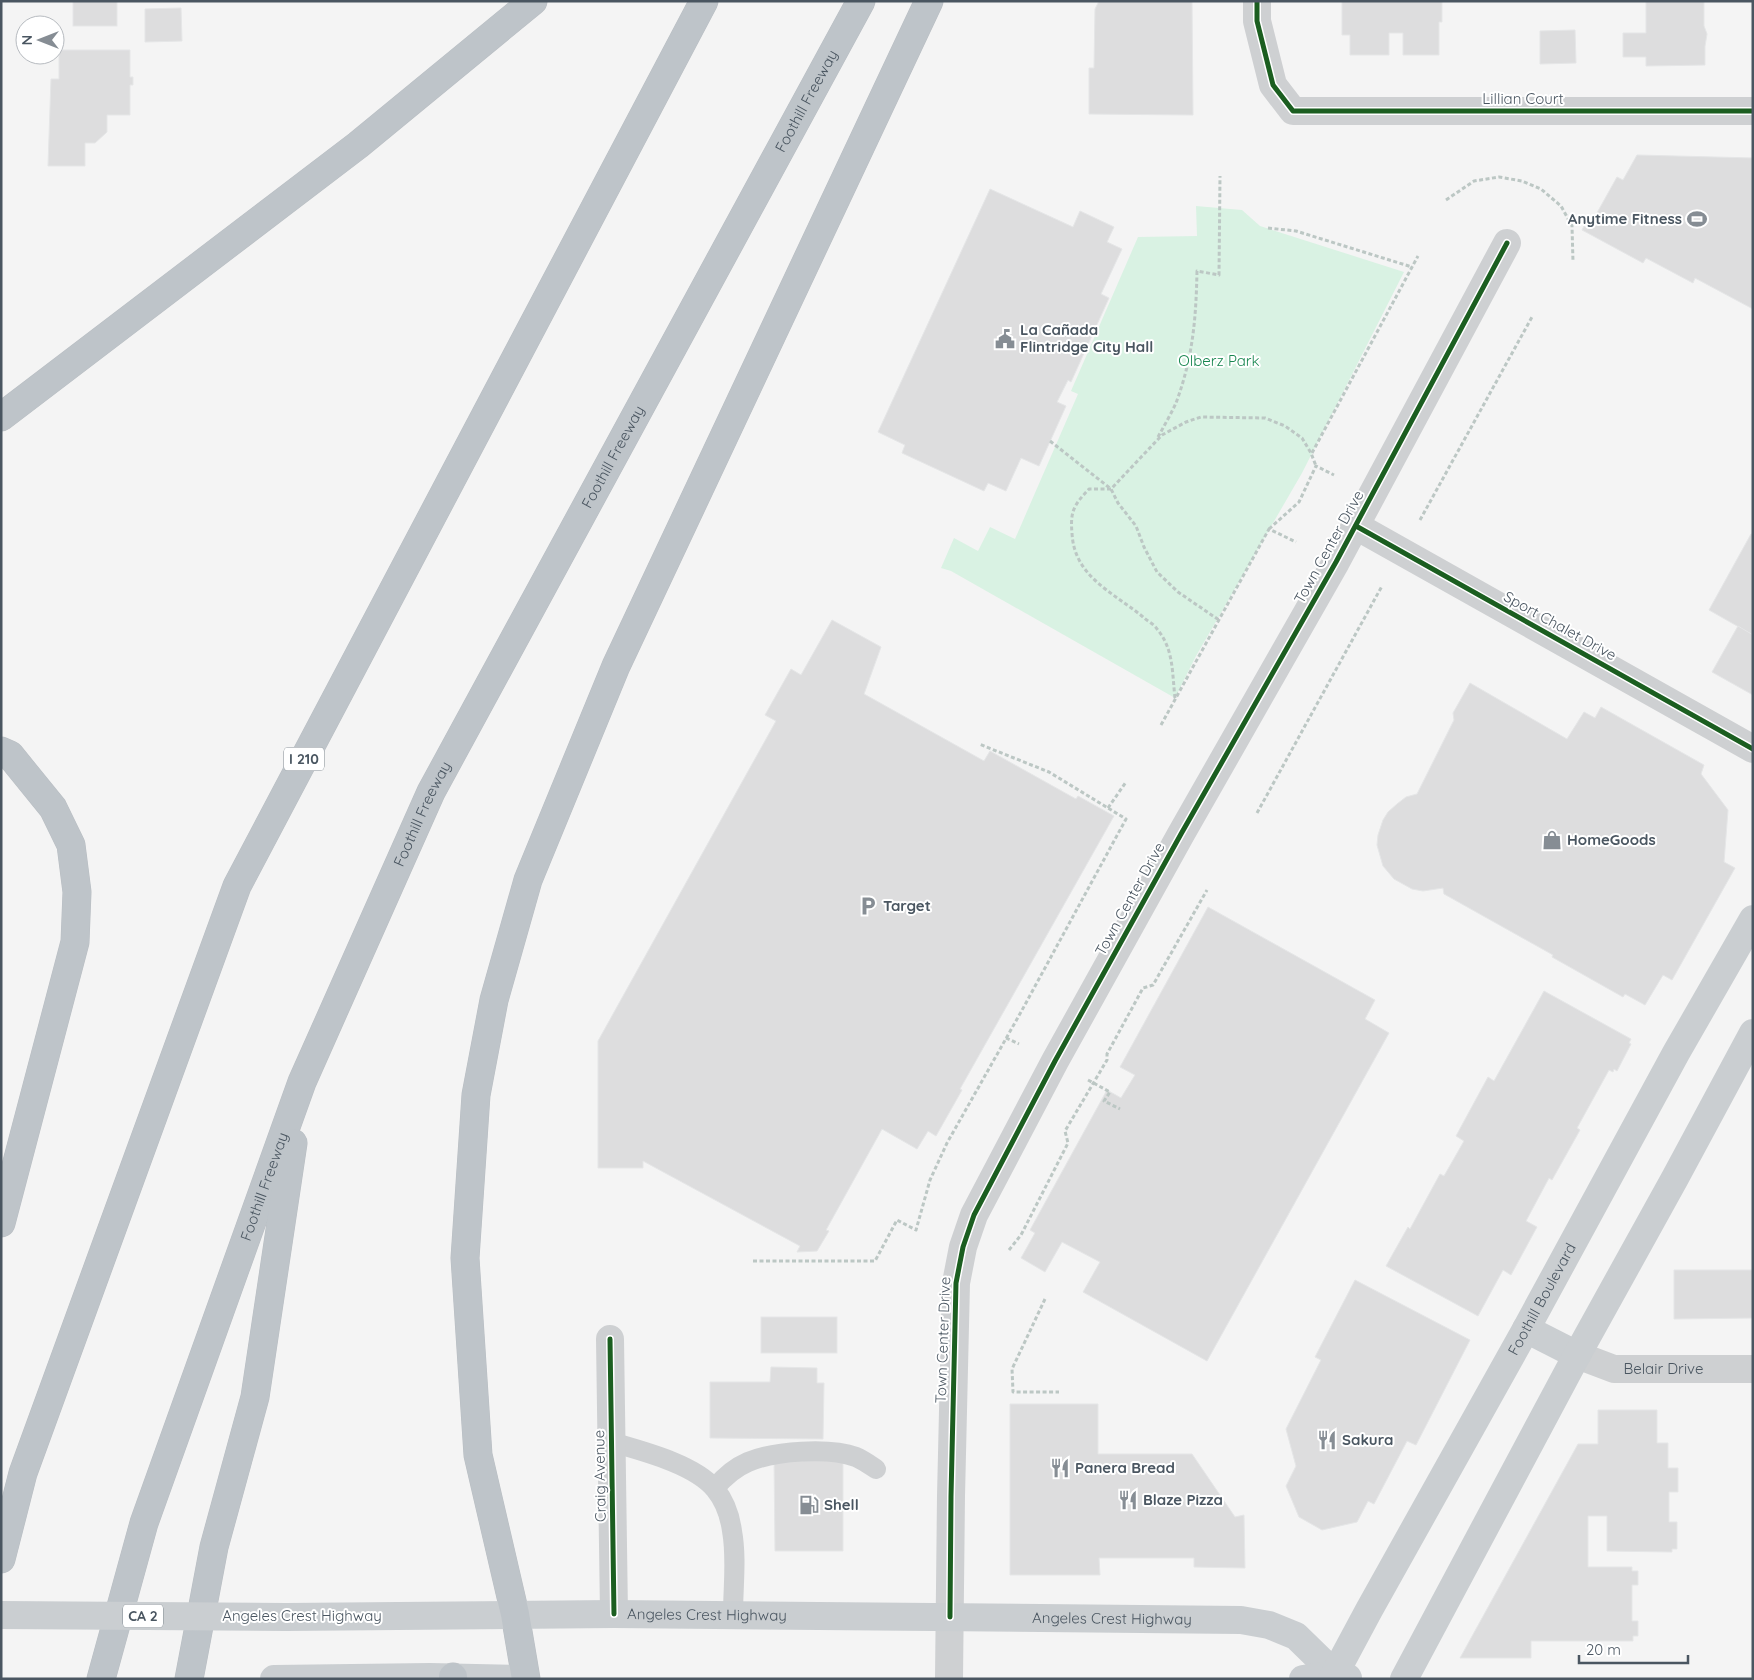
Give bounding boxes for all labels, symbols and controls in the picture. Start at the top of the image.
north arrow [15,15,65,65]
text: N [18,35,36,45]
street label: Foothill Freeway [771,46,842,156]
street label: Lillian Court [1482,89,1564,108]
sports icon: Anytime Fitness [1686,208,1708,230]
place label: Anytime Fitness [1568,209,1682,228]
place label: La Cañada Flintridge City Hall [1020,320,1153,356]
public building icon: La Cañada Flintridge City Hall [994,328,1016,350]
park label: Olberz Park [1178,351,1260,370]
street label: Foothill Freeway [577,402,648,511]
street label: Town Center Drive [1290,487,1368,607]
street label: Sport Chalet Drive [1501,587,1620,664]
road number: I 210 [284,748,324,771]
street label: Foothill Freeway [389,758,455,869]
shop icon: HomeGoods [1541,829,1563,851]
place label: HomeGoods [1567,830,1656,849]
street label: Town Center Drive [1091,839,1169,959]
parking icon: Target [857,895,879,917]
place label: Target [883,896,931,915]
street label: Foothill Freeway [236,1130,292,1243]
street label: Foothill Boulevard [1503,1240,1580,1358]
street label: Town Center Drive [931,1276,954,1404]
street label: Belair Drive [1623,1359,1703,1378]
restaurant icon: Sakura [1316,1429,1338,1451]
street label: Craig Avenue [589,1430,610,1522]
place label: Sakura [1342,1430,1393,1449]
restaurant icon: Panera Bread [1049,1457,1071,1479]
place label: Panera Bread [1075,1458,1175,1477]
restaurant icon: Blaze Pizza [1117,1489,1139,1511]
place label: Blaze Pizza [1143,1490,1223,1509]
fuel station icon: Shell [798,1494,820,1516]
place label: Shell [824,1495,859,1514]
road number: CA 2 [123,1604,163,1628]
street label: Angeles Crest Highway [627,1604,787,1625]
street label: Angeles Crest Highway [222,1606,382,1625]
street label: Angeles Crest Highway [1032,1608,1192,1629]
scale bar [1579,1632,1688,1664]
text: 20 m [1586,1640,1621,1659]

